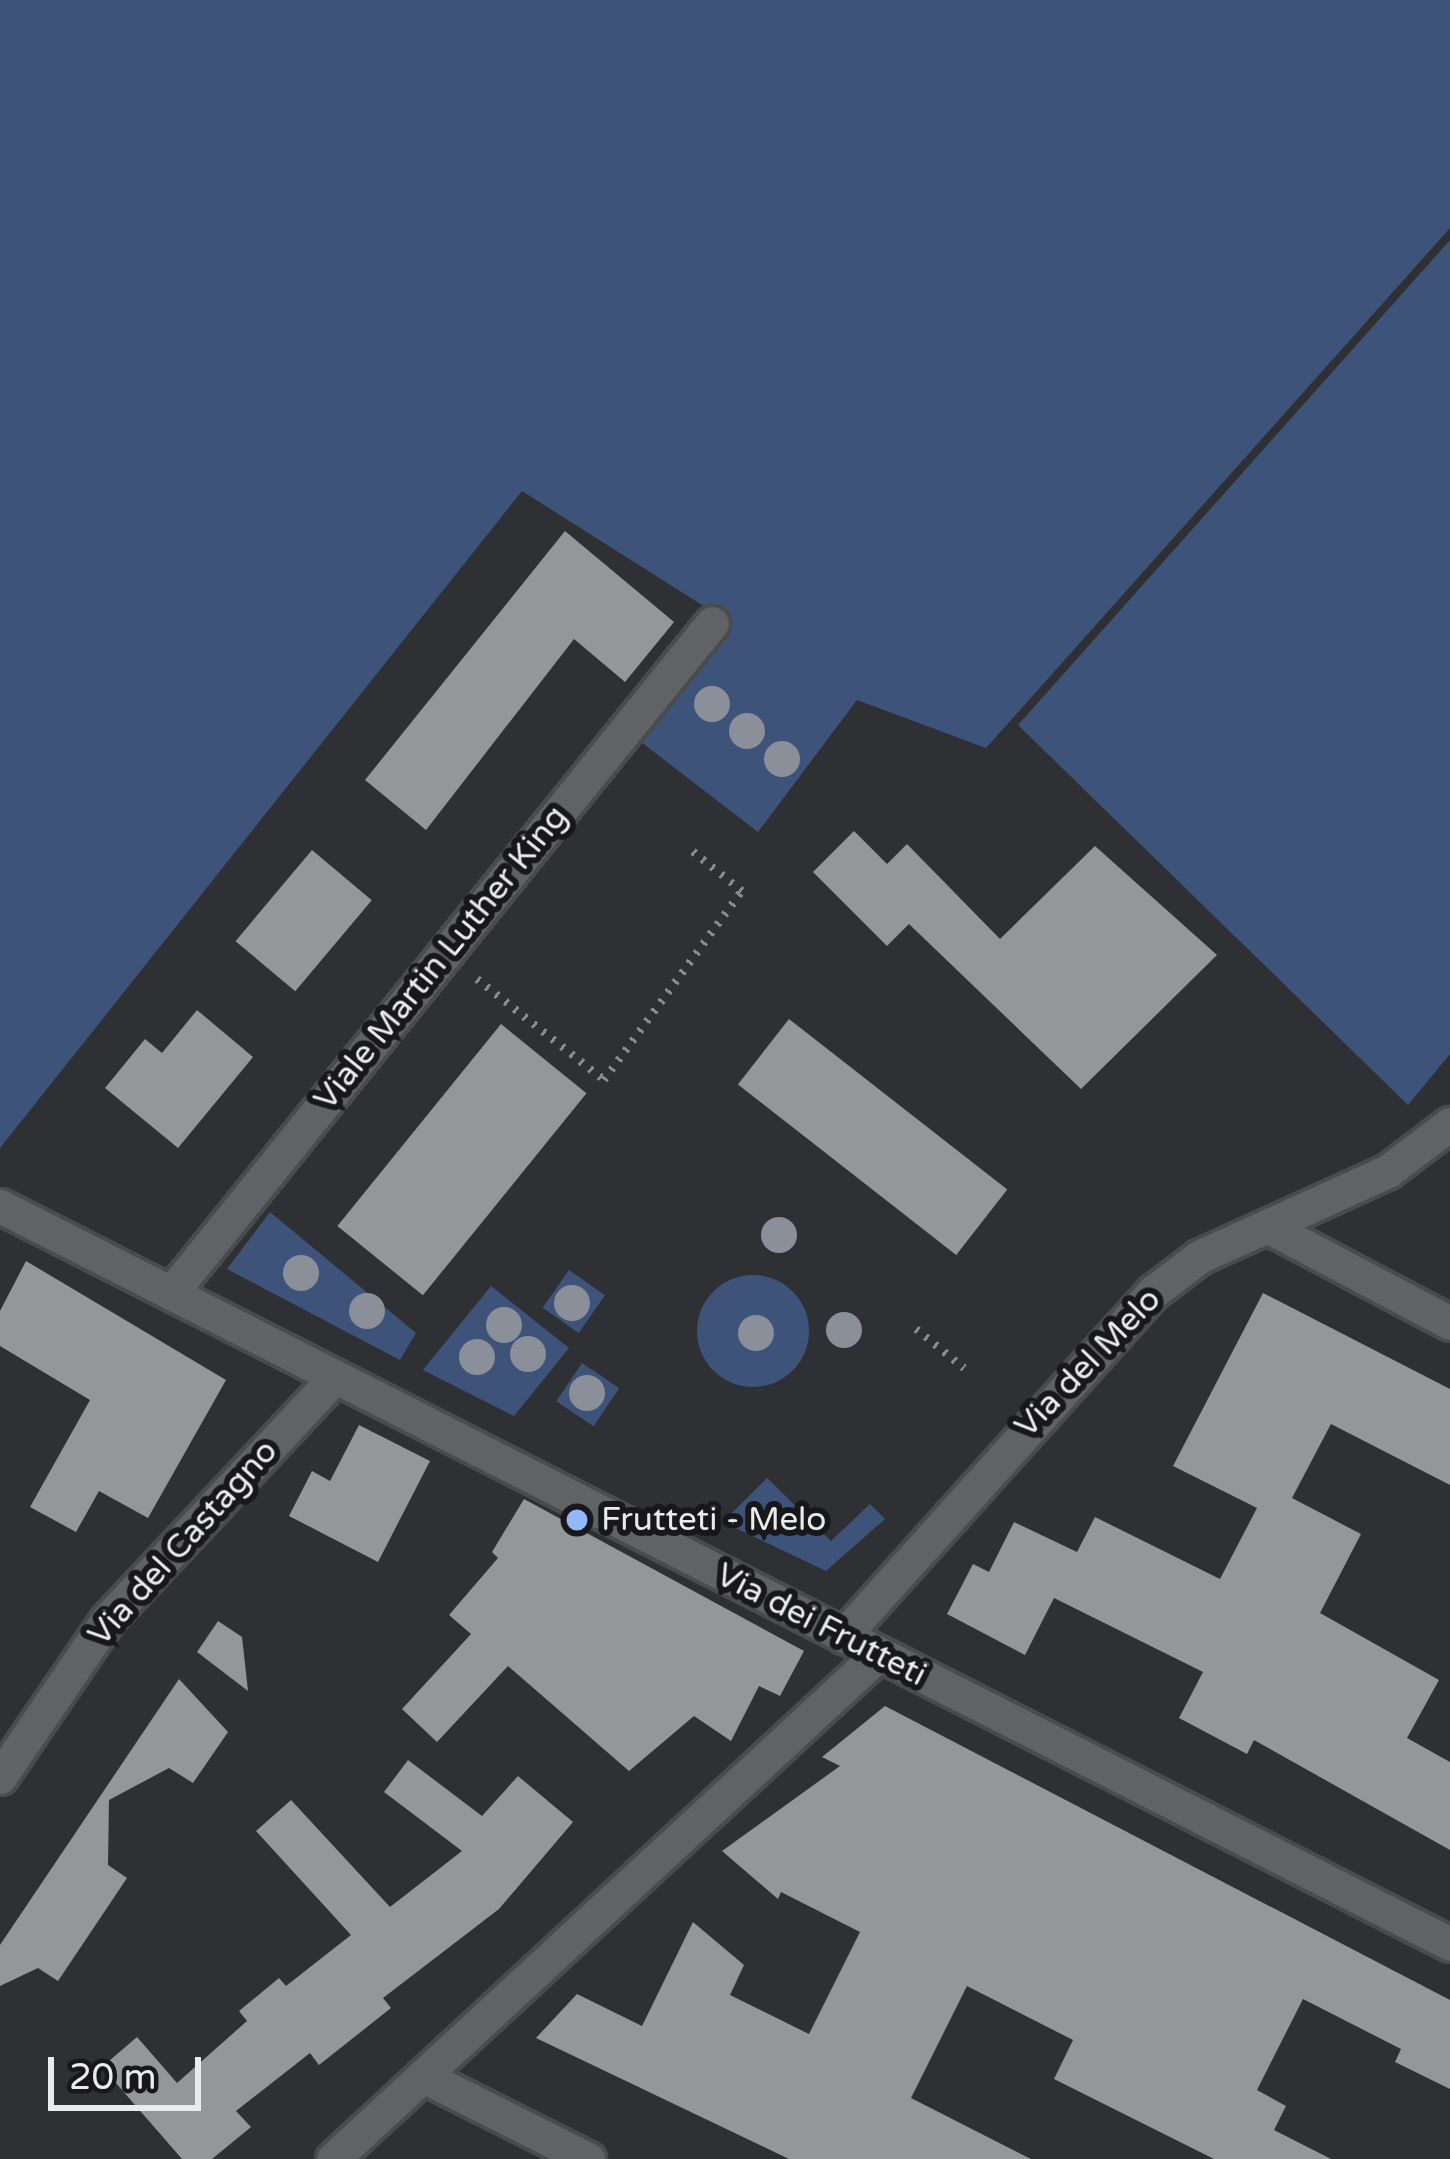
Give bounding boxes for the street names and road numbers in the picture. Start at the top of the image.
street label: Viale Martin Luther King [306,798,576,1118]
street label: Via del Melo [1007,1280,1169,1446]
street label: Via del Castagno [80,1432,286,1654]
street label: Via dei Frutteti [709,1555,933,1695]

